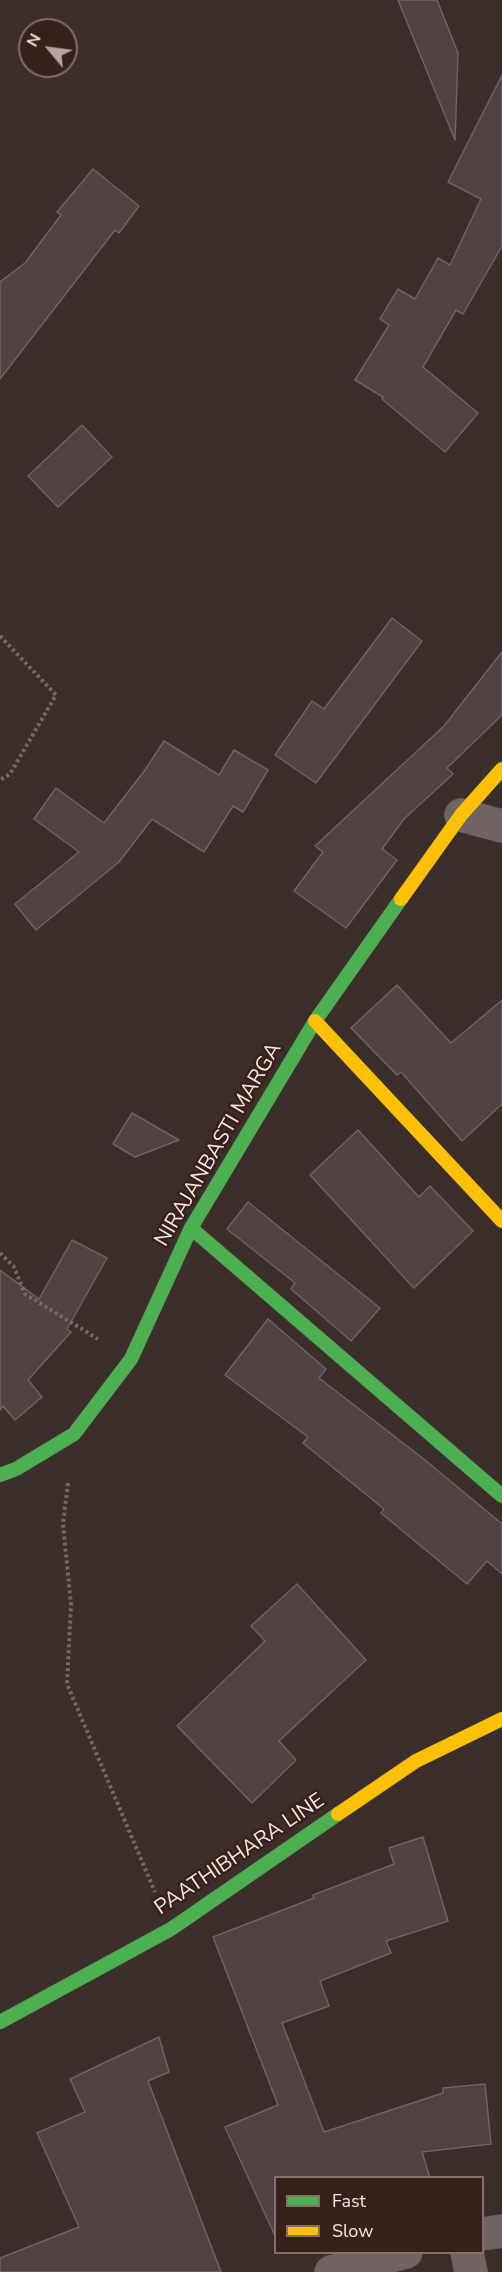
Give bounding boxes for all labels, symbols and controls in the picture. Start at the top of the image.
north arrow [18,18,78,78]
text: N [21,30,47,51]
street label: NIRAJANBASTI MARGA [150,1039,288,1251]
street label: PAATHIBHARA LINE [150,1789,330,1921]
legend [274,2176,484,2254]
text: Fast [332,2189,366,2213]
text: Slow [332,2219,373,2243]

